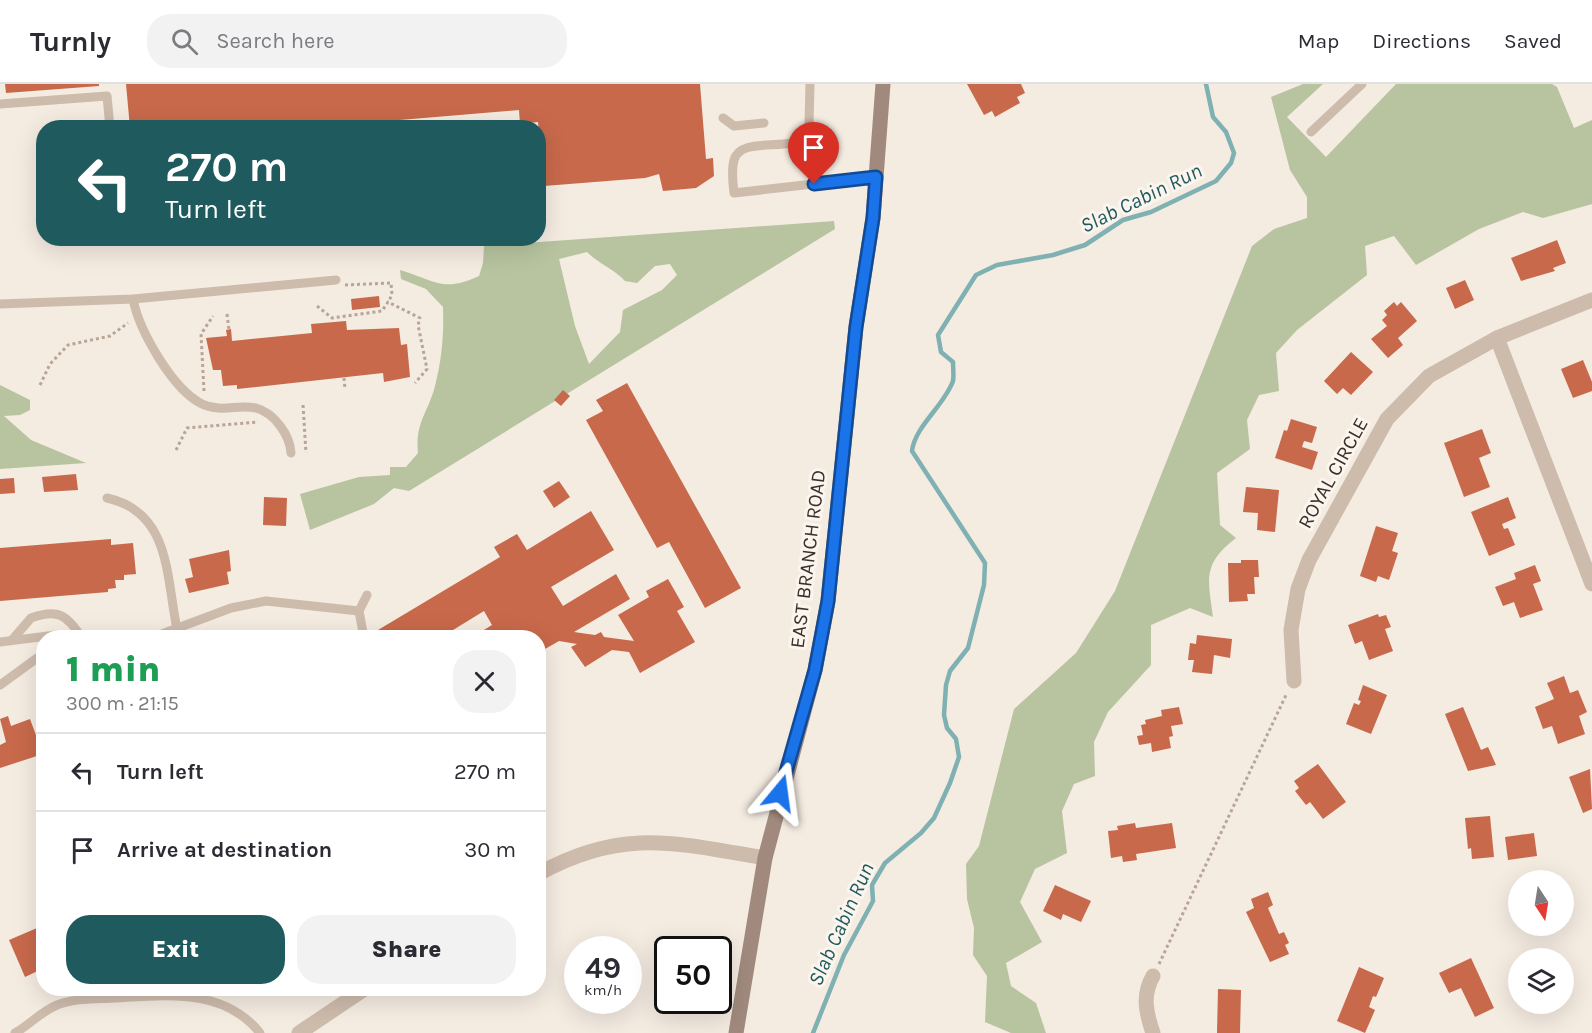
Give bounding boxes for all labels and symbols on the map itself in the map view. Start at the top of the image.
pin [788,122,839,184]
water label: Slab Cabin Run [1076,158,1206,238]
street label: ROYAL CIRCLE [1293,414,1373,532]
street label: EAST BRANCH ROAD [786,468,830,650]
position arrow [748,761,812,825]
water label: Slab Cabin Run [803,859,879,989]
north arrow [1508,870,1574,936]
speed limit sign: 50 [654,936,732,1014]

